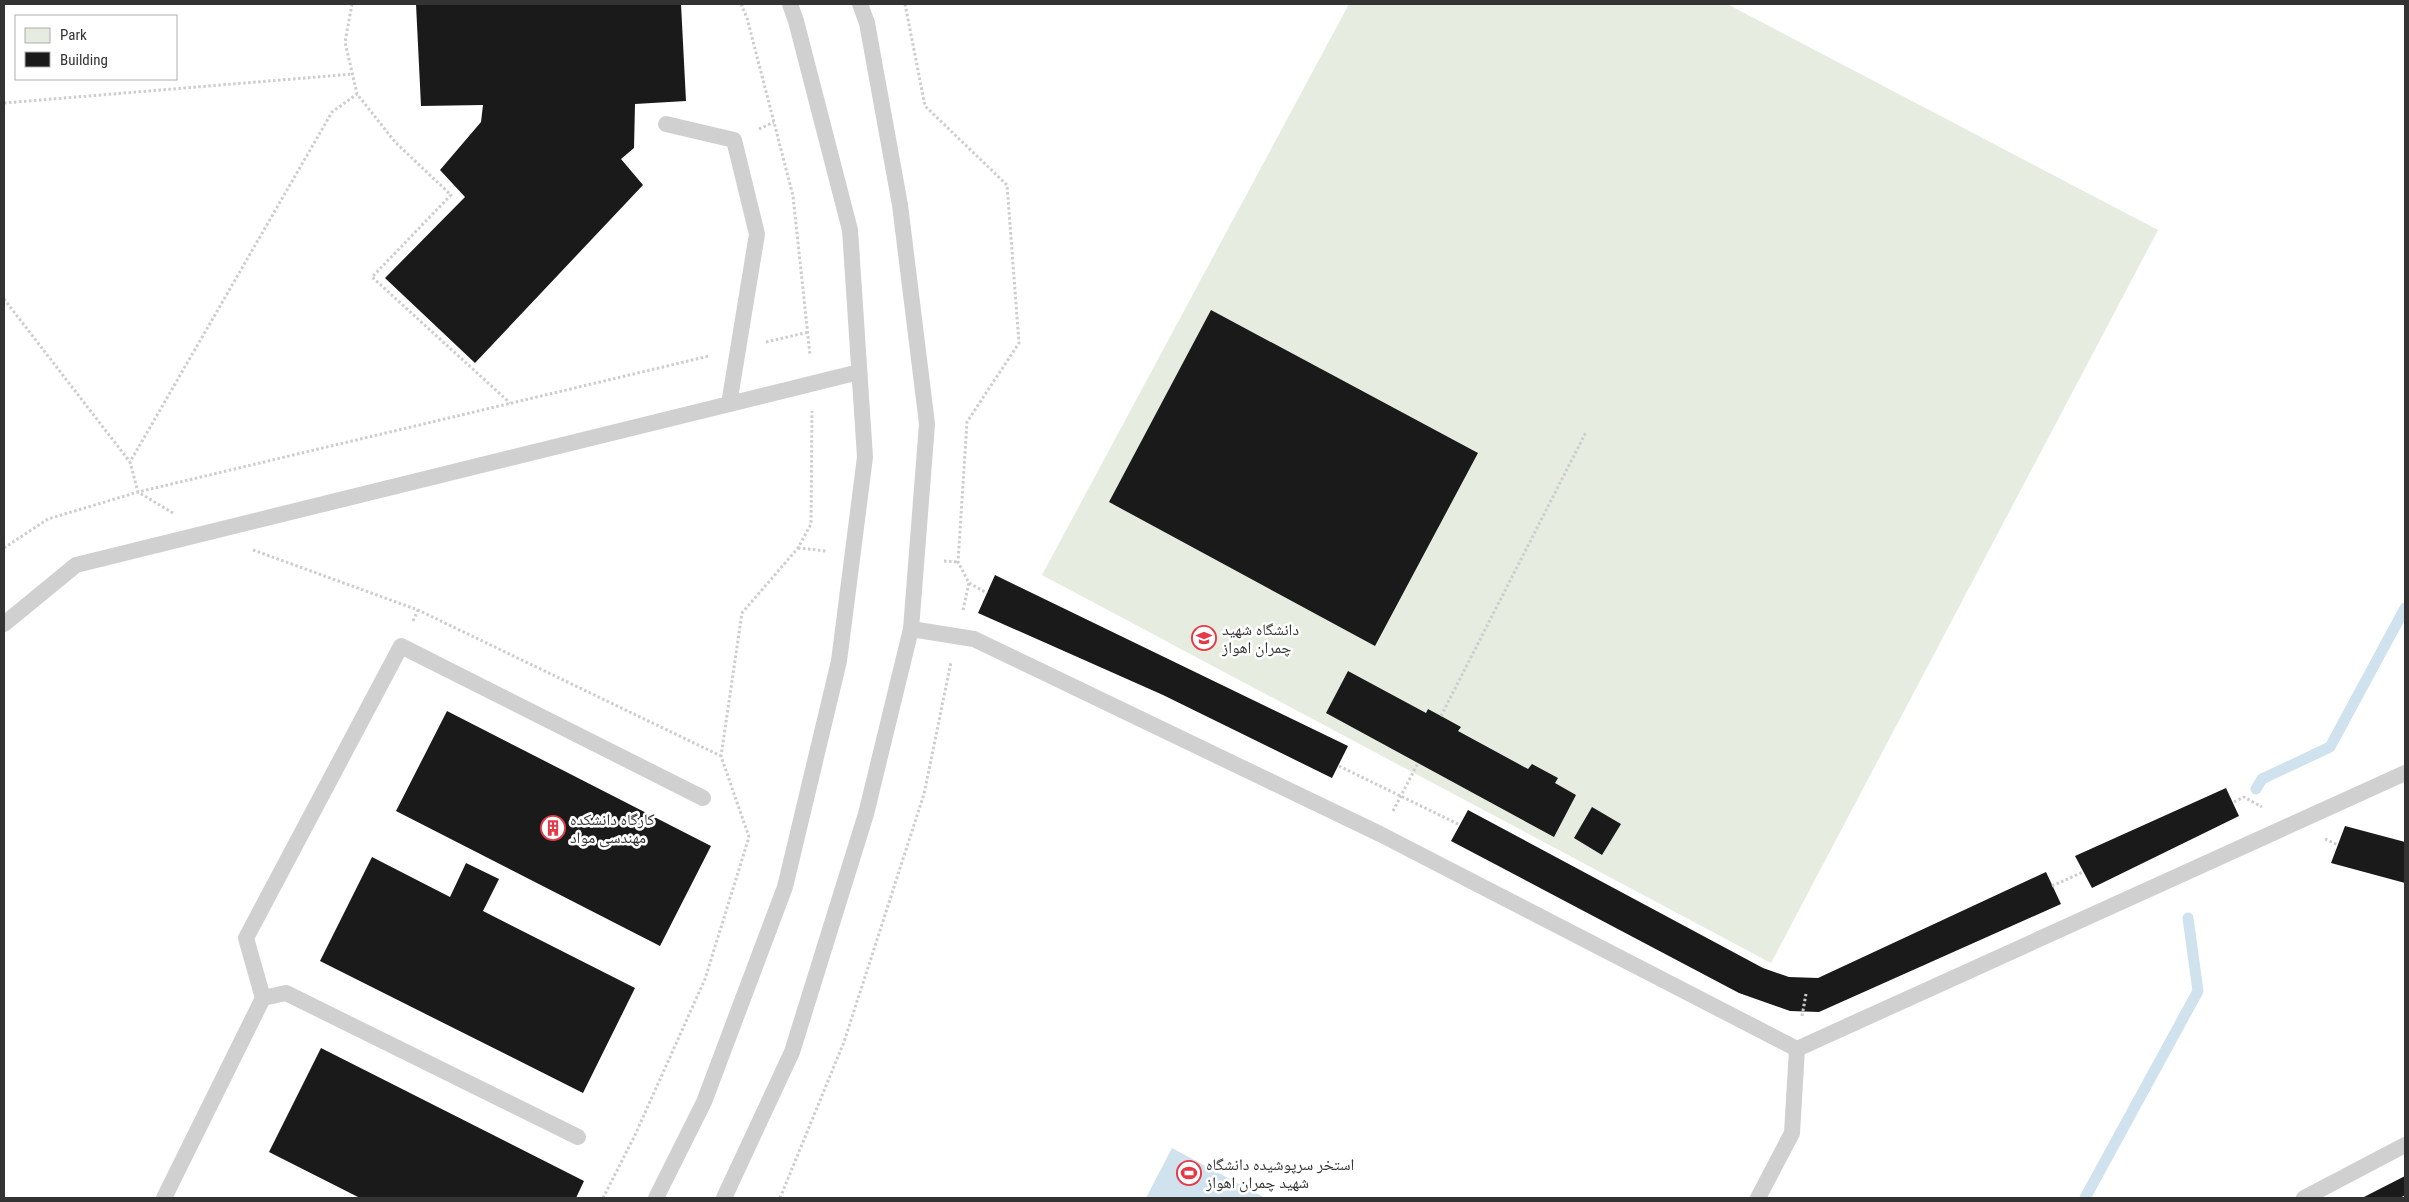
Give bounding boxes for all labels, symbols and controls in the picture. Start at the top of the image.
legend [15,15,178,80]
text: Park [60,26,87,44]
text: Building [60,51,108,69]
place label: دانشگاه شهید چمران اهواز [1221,620,1299,658]
school or university icon: دانشگاه شهید چمران اهواز [1191,625,1217,651]
place label: کارگاه دانشکده مهندسی مواد [570,810,655,848]
building icon: کارگاه دانشکده مهندسی مواد [540,815,566,841]
place label: استخر سرپوشیده دانشگاه شهید چمران اهواز [1205,1155,1354,1193]
sports icon: استخر سرپوشیده دانشگاه شهید چمران اهواز [1176,1160,1202,1186]

